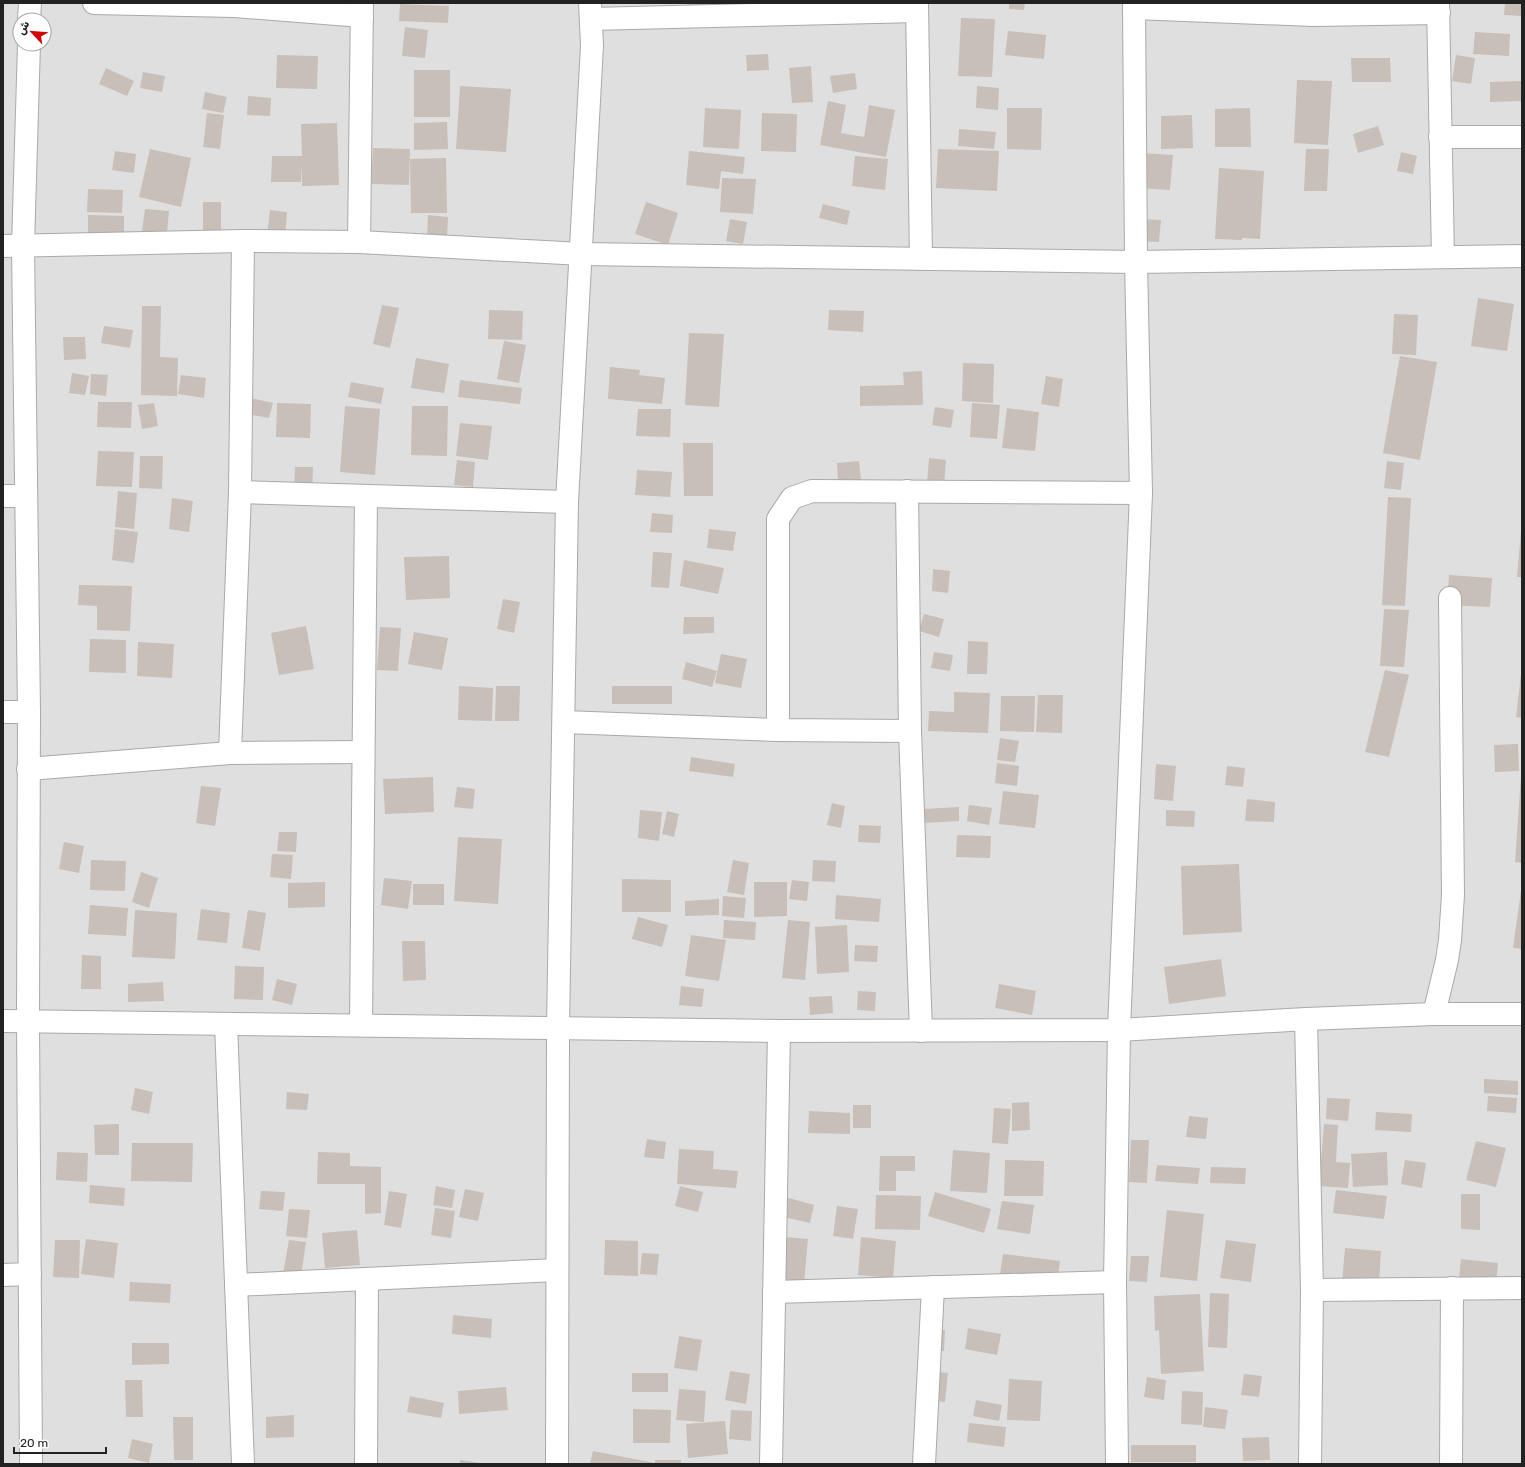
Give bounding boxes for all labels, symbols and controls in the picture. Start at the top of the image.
north arrow [12,12,52,52]
text: ش [15,19,32,37]
scale bar [14,1429,106,1455]
text: 20 m [20,1436,48,1450]

